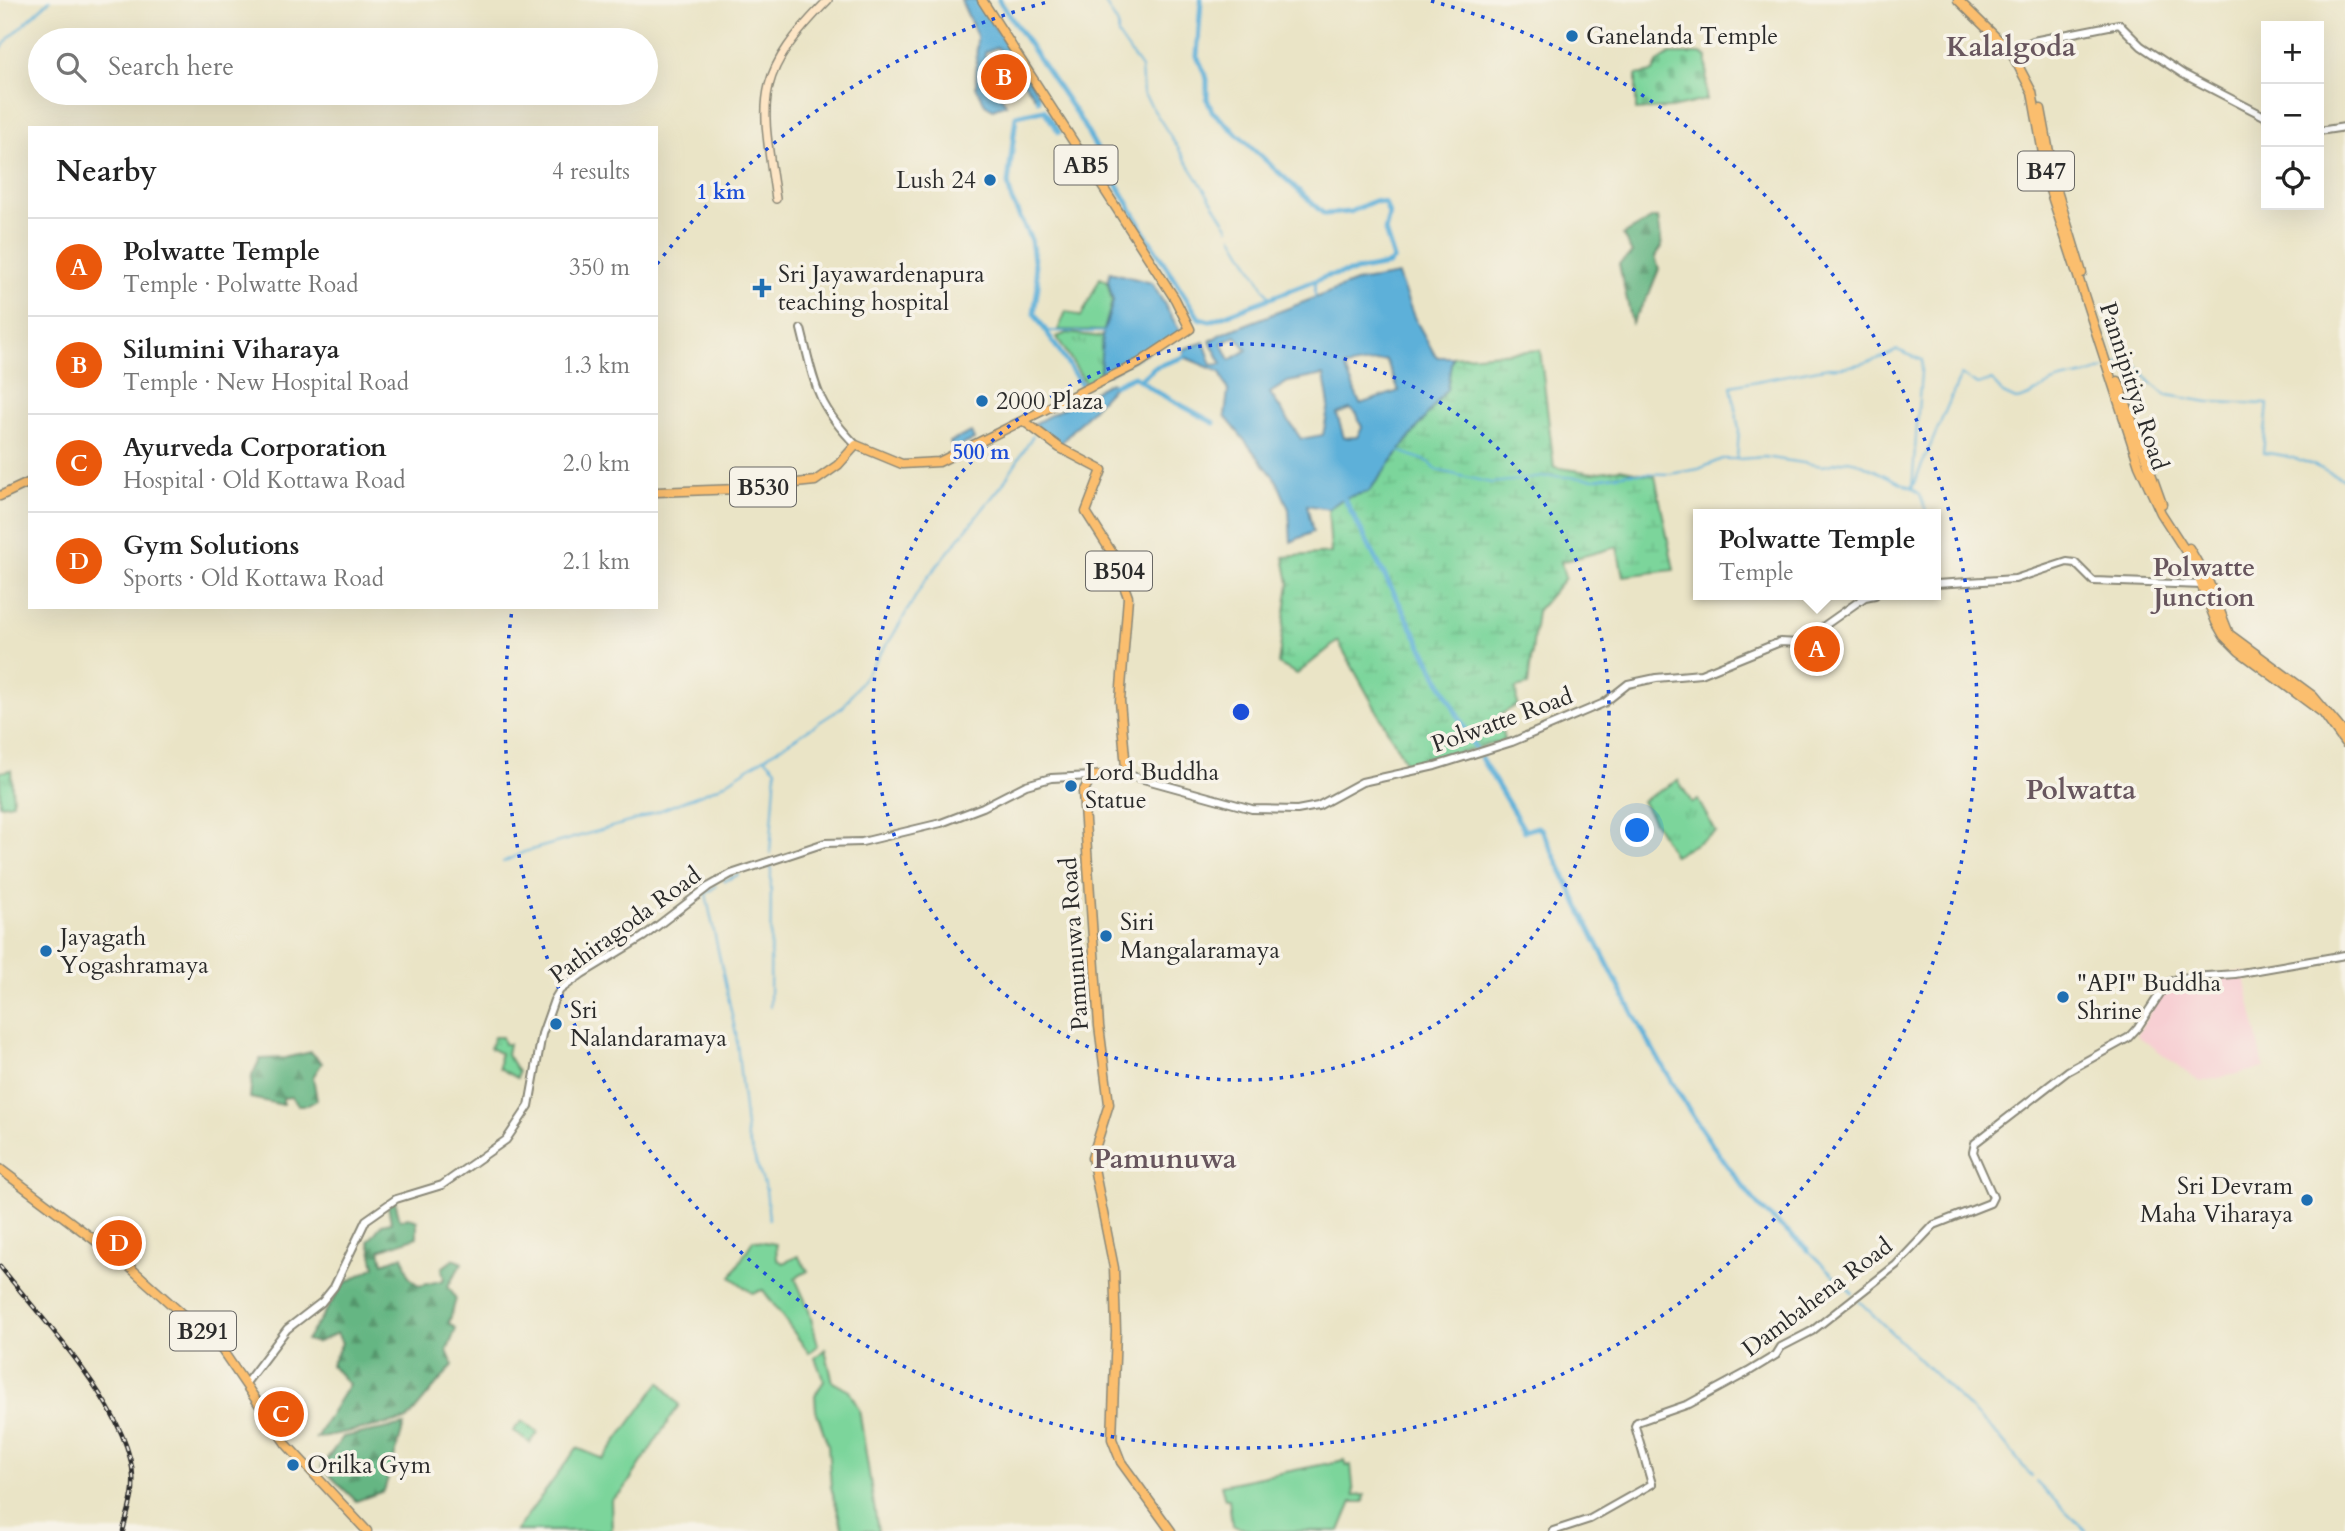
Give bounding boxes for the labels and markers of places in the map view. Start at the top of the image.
place label: Ganelanda Temple [1586,20,1778,53]
marker: Ganelanda Temple [1564,28,1580,44]
pin: B [981,51,1027,103]
place label: Lush 24 [896,164,976,197]
marker: Lush 24 [982,172,998,188]
place label: Sri Jayawardenapura teaching hospital [778,258,985,319]
marker: Sri Jayawardenapura teaching hospital [752,278,772,298]
place label: 2000 Plaza [996,385,1104,418]
marker: 2000 Plaza [974,393,990,409]
pin: A [1794,623,1840,675]
centre of rings [1229,700,1253,724]
place label: Lord Buddha Statue [1085,756,1220,817]
marker: Lord Buddha Statue [1063,778,1079,794]
place label: Siri Mangalaramaya [1120,906,1280,967]
place label: Jayagath Yogashramaya [57,921,209,982]
marker: Siri Mangalaramaya [1098,928,1114,944]
marker: Jayagath Yogashramaya [38,943,54,959]
place label: "API" Buddha Shrine [2077,967,2222,1028]
marker: "API" Buddha Shrine [2055,989,2071,1005]
place label: Sri Nalandaramaya [570,994,728,1055]
marker: Sri Nalandaramaya [548,1016,564,1032]
place label: Sri Devram Maha Viharaya [2140,1170,2294,1231]
marker: Sri Devram Maha Viharaya [2299,1192,2315,1208]
pin: D [96,1217,142,1269]
pin: C [258,1388,304,1440]
place label: Orilka Gym [307,1449,432,1482]
marker: Orilka Gym [285,1457,301,1473]

